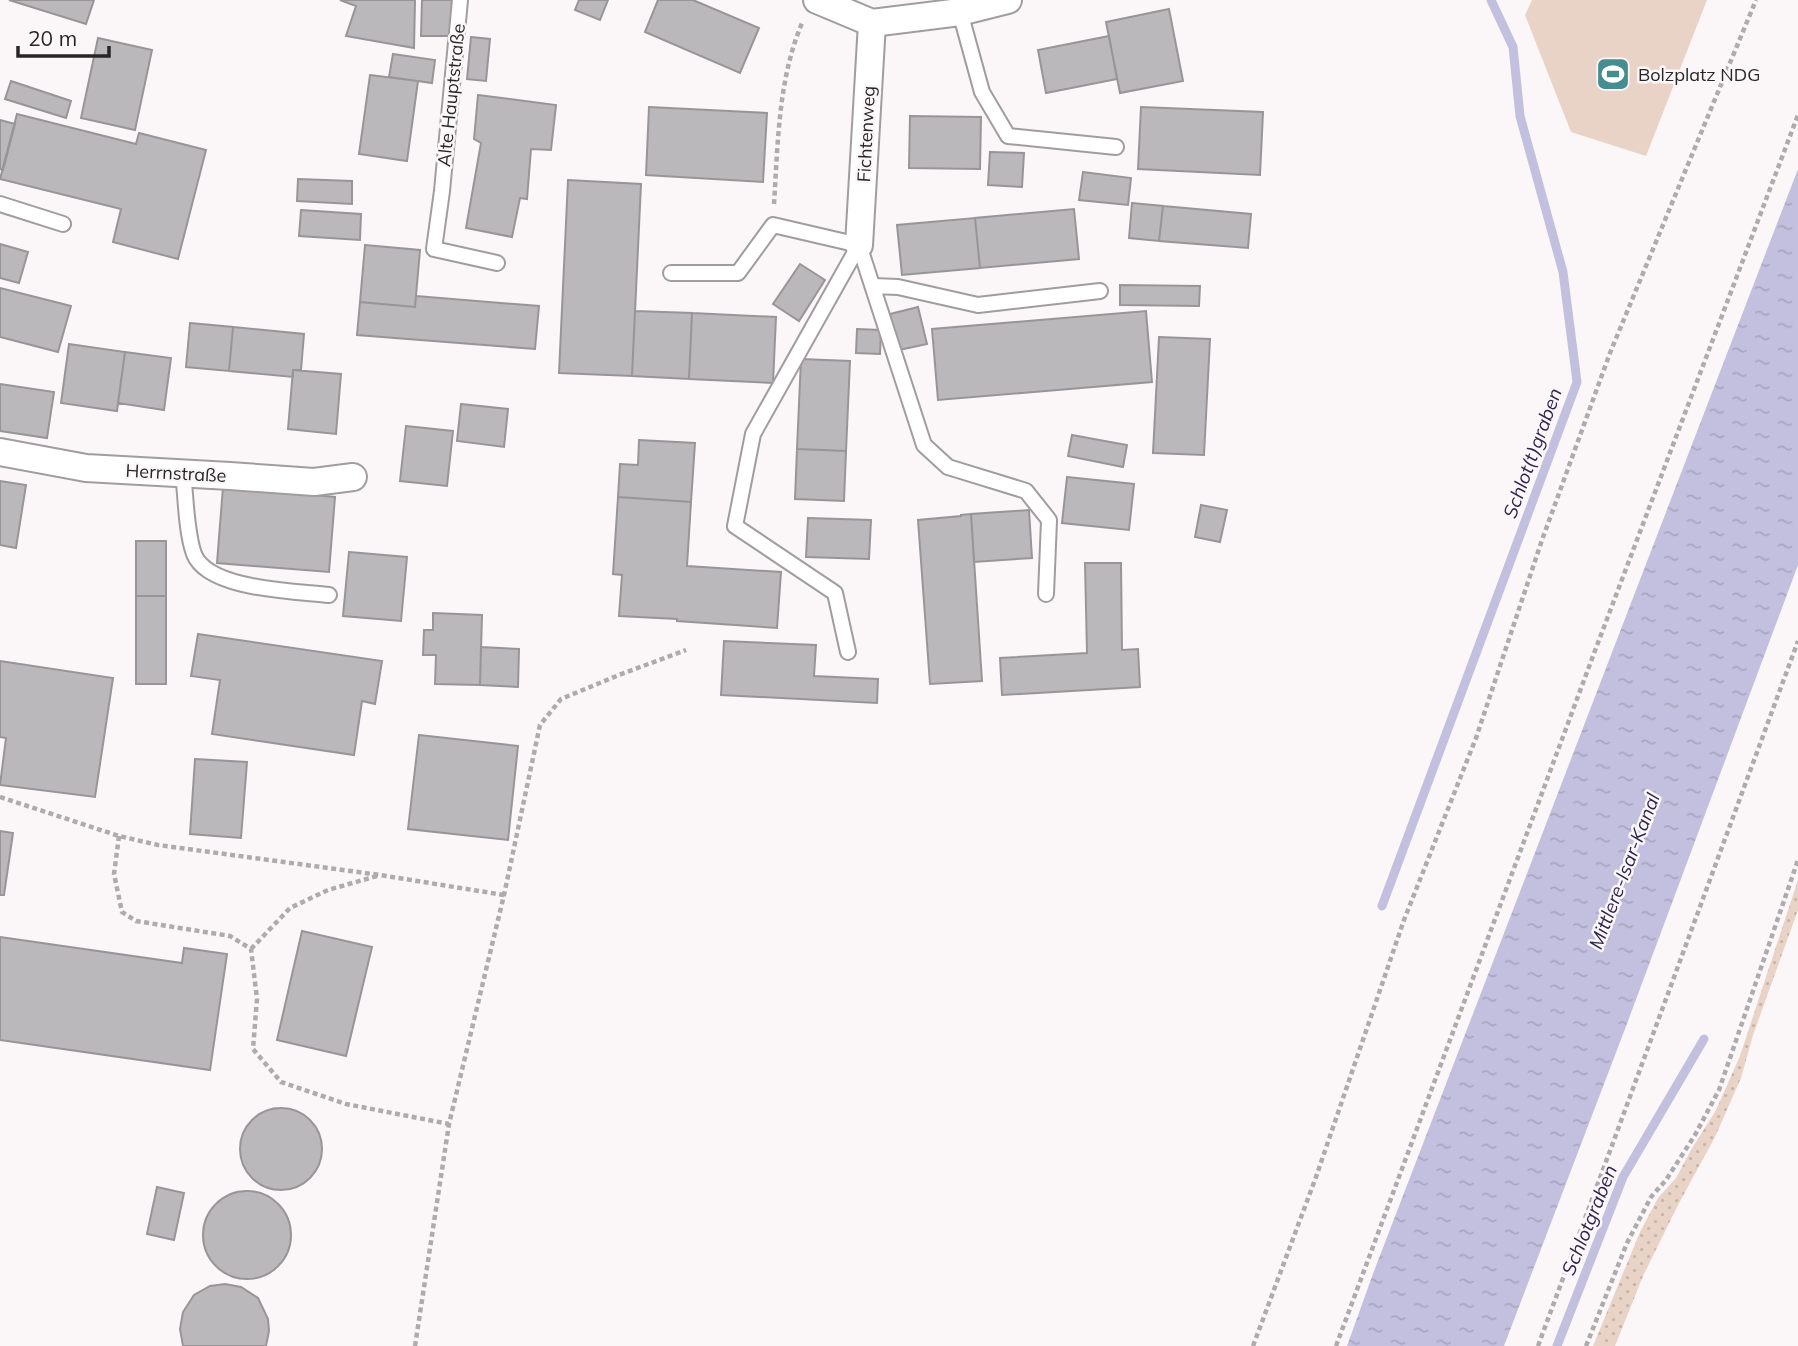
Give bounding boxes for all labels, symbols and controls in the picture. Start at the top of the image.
scale bar [18,14,108,58]
street label: Alte Hauptstraße [432,22,470,168]
text: 20 m [28,25,77,51]
sports icon: Bolzplatz NDG [1594,55,1632,93]
place label: Bolzplatz NDG [1638,63,1760,86]
street label: Fichtenweg [852,85,880,183]
water label: Schlot(t)graben [1497,384,1567,522]
street label: Herrnstraße [125,459,227,487]
water label: Mittlere-Isar-Kanal [1583,789,1665,952]
water label: Schlotgraben [1556,1161,1622,1279]

